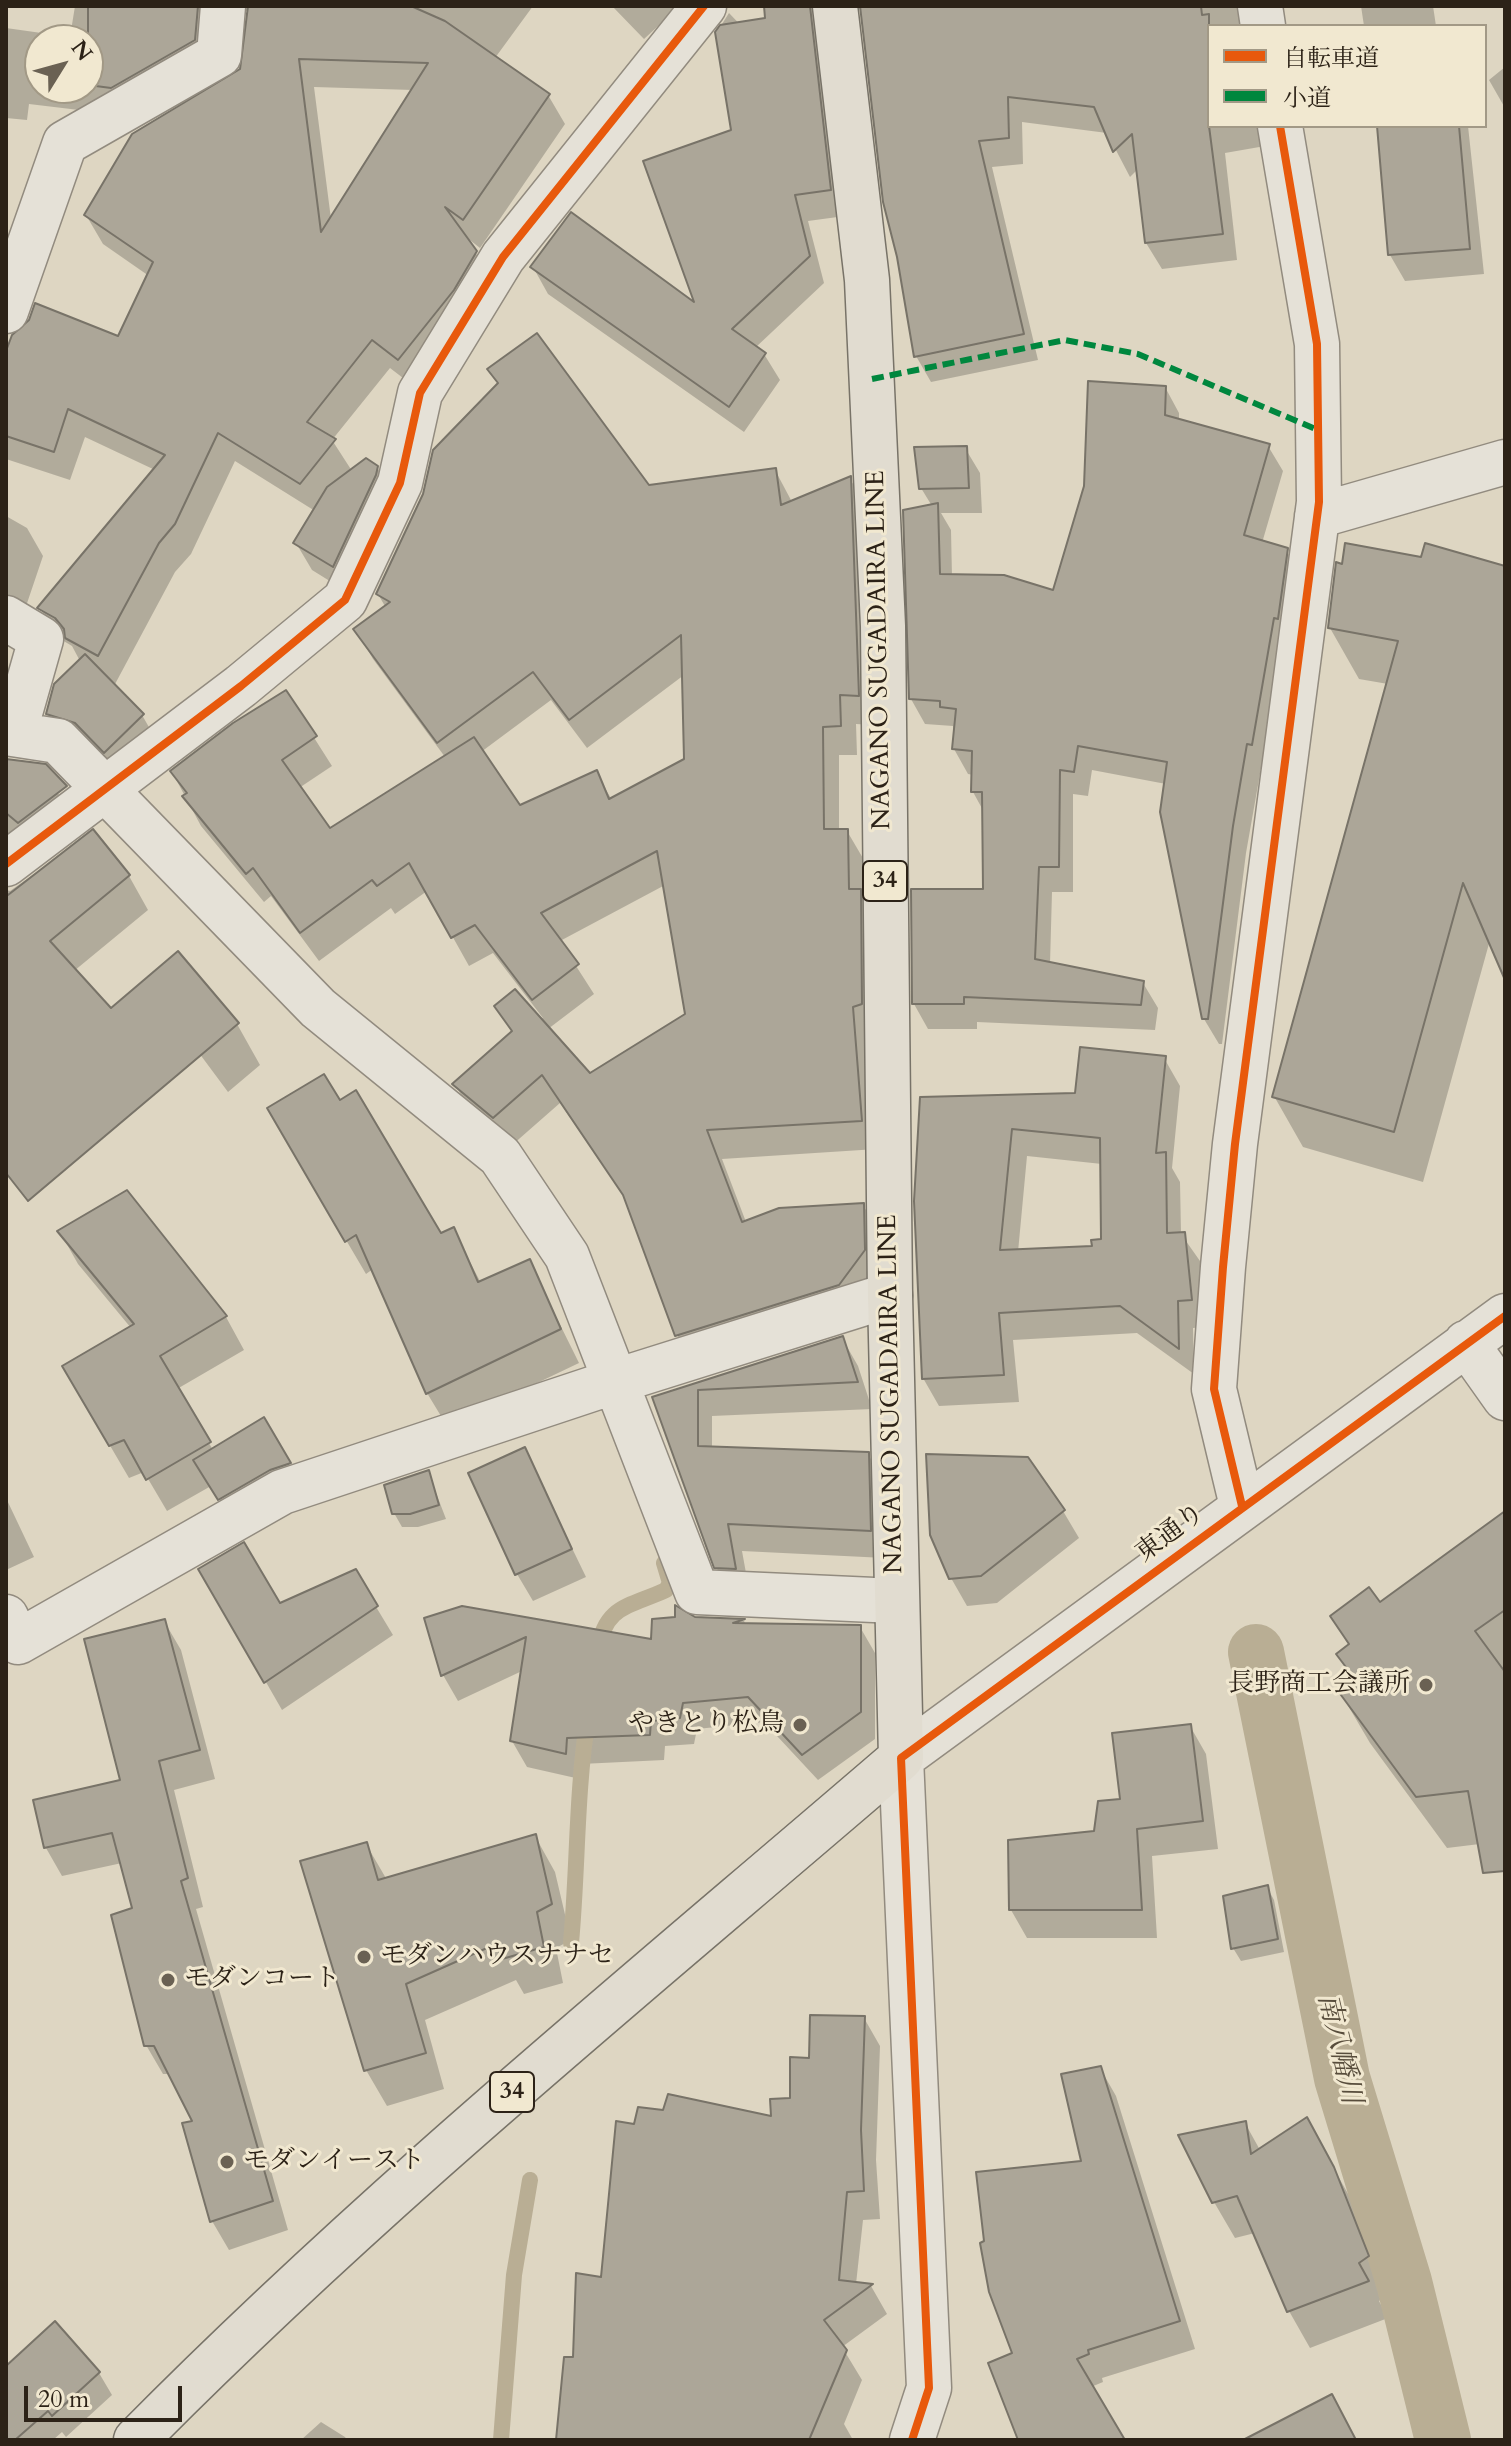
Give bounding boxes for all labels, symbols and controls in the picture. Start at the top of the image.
north arrow [24,24,104,104]
legend [1207,24,1487,128]
text: N [64,34,99,67]
text: 自転車道 [1283,42,1379,75]
text: 小道 [1283,82,1331,115]
street label: NAGANO SUGADAIRA LINE [861,470,899,830]
road number: 34 [863,861,907,901]
street label: NAGANO SUGADAIRA LINE [873,1214,911,1574]
street label: 東通り [1130,1498,1212,1570]
place label: 長野商工会議所 [1228,1669,1410,1701]
marker: 長野商工会議所 [1417,1676,1435,1694]
place label: やきとり松鳥 [628,1709,784,1741]
marker: やきとり松鳥 [791,1716,809,1734]
place label: モダンハウスナナセ [380,1941,614,1973]
marker: モダンハウスナナセ [355,1948,373,1966]
place label: モダンコート [184,1964,340,1996]
marker: モダンコート [159,1971,177,1989]
water label: 南八幡川 [1309,1991,1367,2107]
road number: 34 [490,2072,534,2112]
place label: モダンイースト [243,2146,425,2178]
marker: モダンイースト [218,2153,236,2171]
scale bar [28,2370,186,2420]
text: 20 m [38,2383,89,2416]

